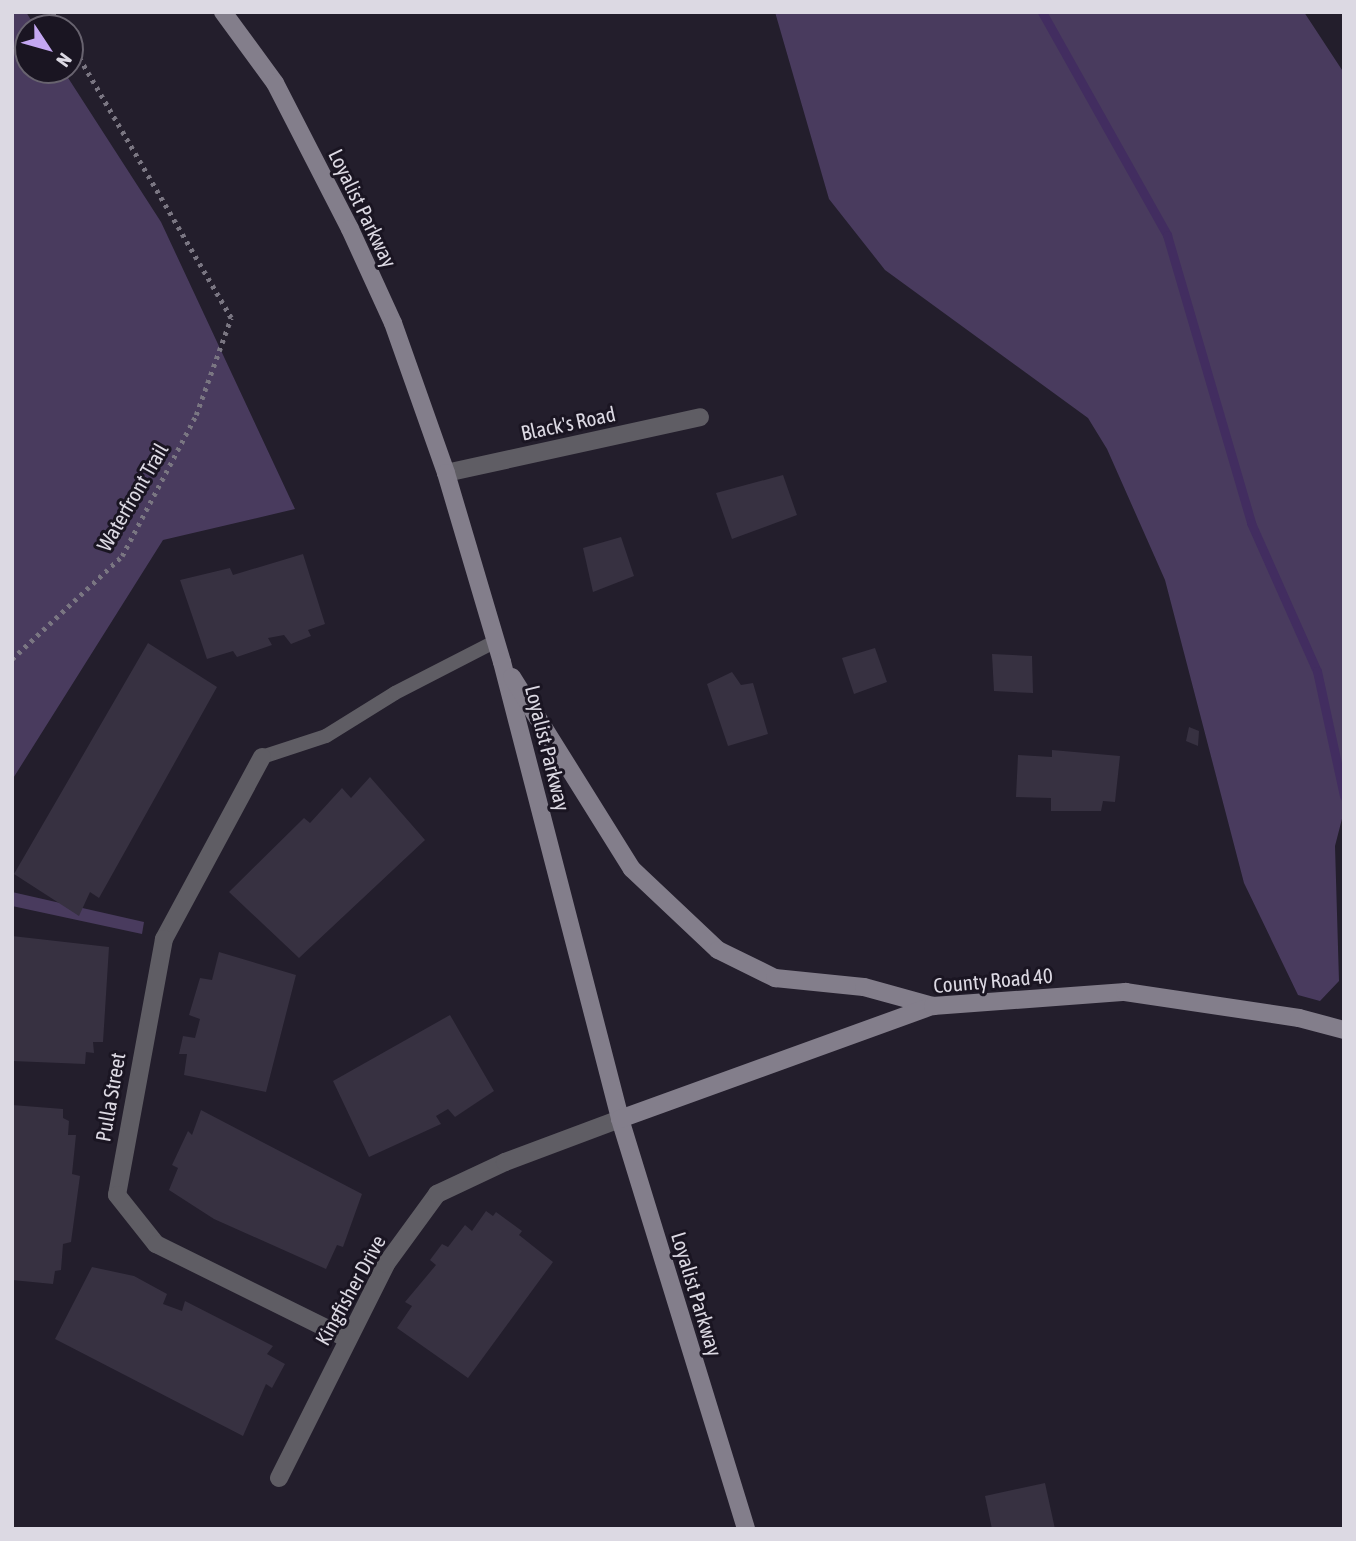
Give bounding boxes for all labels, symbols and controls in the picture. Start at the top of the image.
north arrow [14,14,84,84]
text: N [52,49,77,71]
street label: Loyalist Parkway [324,145,402,271]
street label: Black's Road [518,401,618,445]
street label: Waterfront Trail [91,438,173,556]
street label: Loyalist Parkway [520,683,576,813]
street label: County Road 40 [932,962,1054,998]
street label: Pulla Street [90,1050,130,1144]
street label: Loyalist Parkway [666,1229,728,1359]
street label: Kingfisher Drive [309,1231,391,1349]

